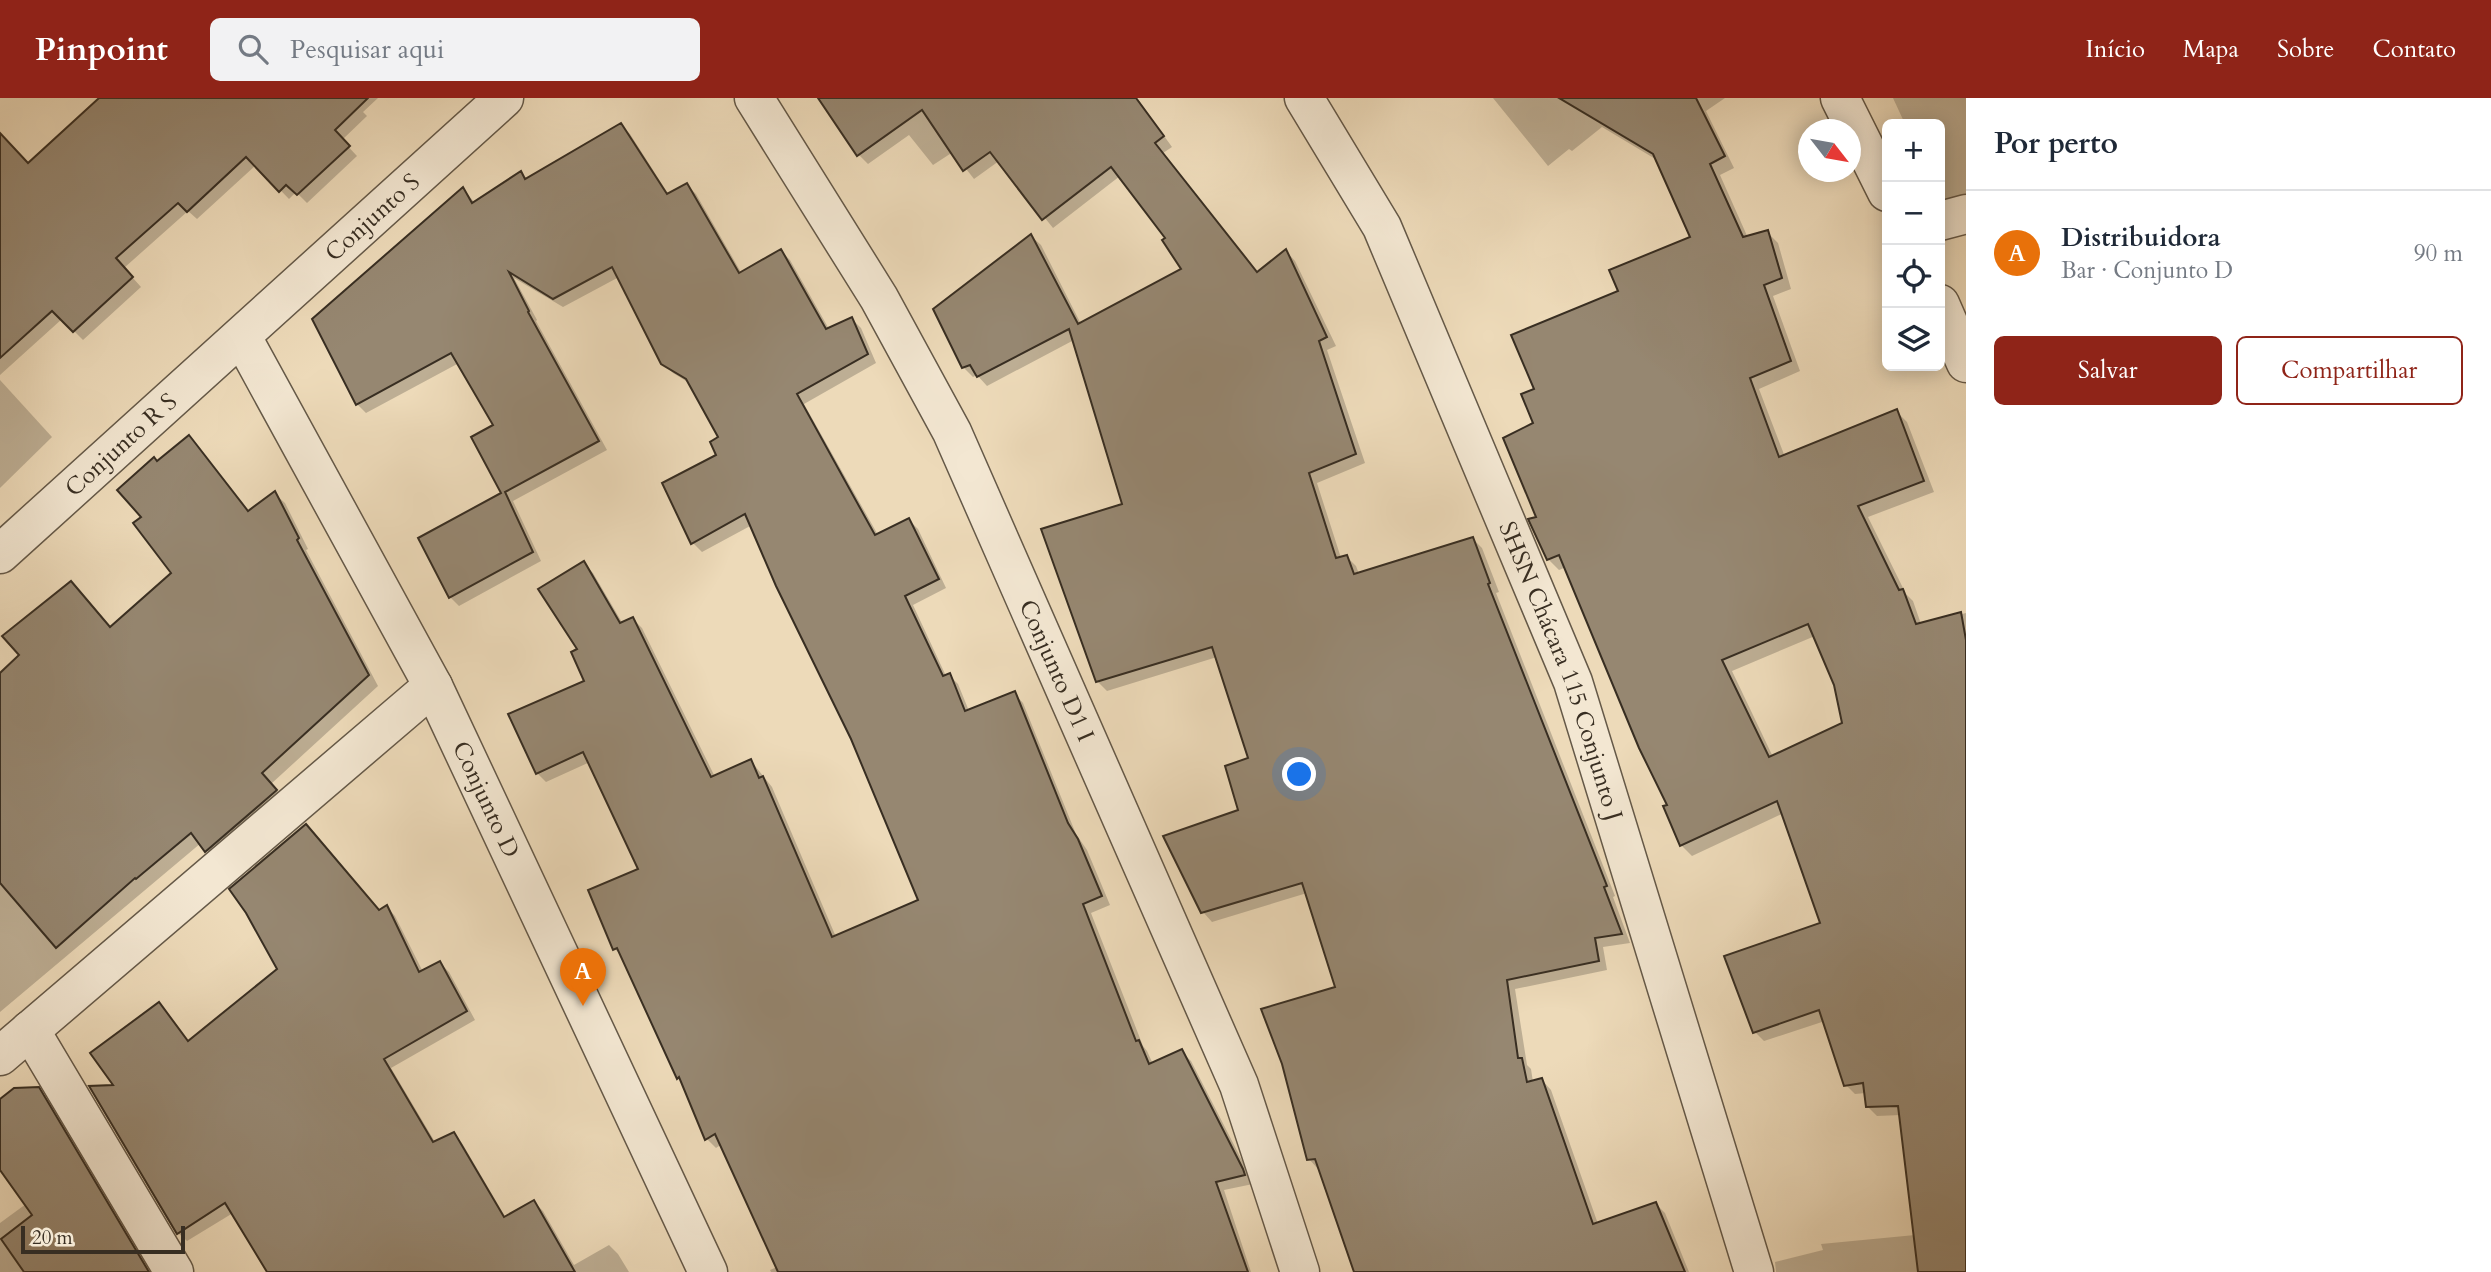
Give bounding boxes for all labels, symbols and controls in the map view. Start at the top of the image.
search box [210,18,700,81]
text: Pinpoint [35,27,168,72]
icon: search [234,30,272,68]
text: Pesquisar aqui [290,32,444,67]
text: Início [2086,33,2145,66]
text: Mapa [2183,33,2239,66]
text: Sobre [2277,33,2335,66]
text: Contato [2373,33,2456,66]
north arrow [1798,119,1861,182]
map controls [1882,119,1945,371]
button: + [1882,119,1945,182]
text: Por perto [1994,123,2118,164]
street label: Conjunto S [318,166,427,269]
button: − [1882,182,1945,245]
text: Distribuidora [2061,220,2221,255]
text: A [2008,238,2026,269]
text: 90 m [2414,238,2463,269]
button: locate [1882,245,1945,308]
text: Bar · Conjunto D [2061,255,2233,286]
button: layers [1882,308,1945,371]
button: Salvar [1994,336,2222,405]
button: Compartilhar [2236,336,2463,405]
street label: Conjunto R S [58,385,184,504]
street label: SHSN Chácara 115 Conjunto J [1491,516,1631,825]
street label: Conjunto D1 I [1011,594,1103,747]
street label: Conjunto D [445,736,528,863]
your location [1282,757,1316,791]
pin: A [560,948,606,1006]
scale bar [21,1223,186,1255]
text: 20 m [32,1225,73,1251]

